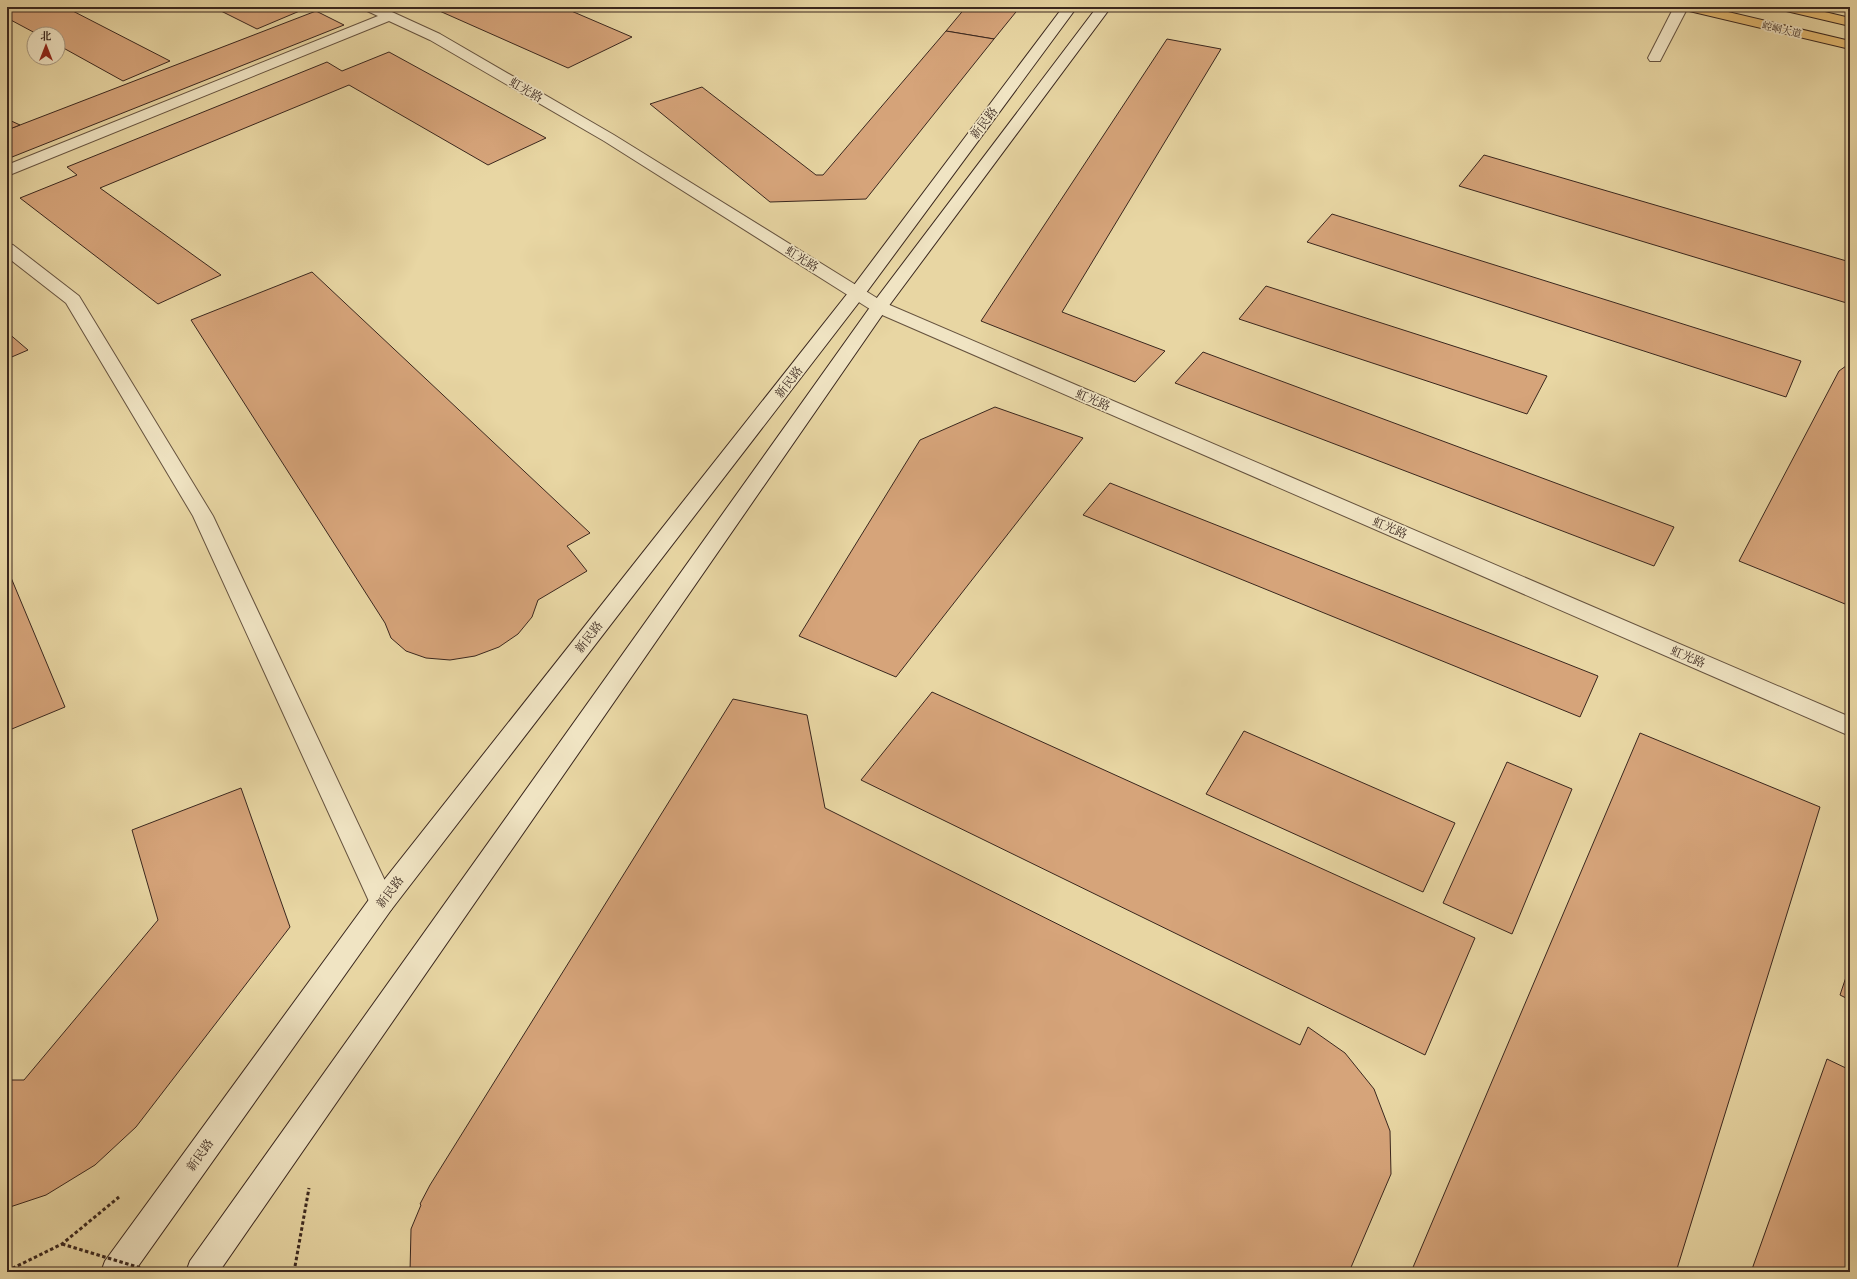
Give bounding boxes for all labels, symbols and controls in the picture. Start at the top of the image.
street label: 崆峒大道 [1761,20,1803,39]
north arrow [26,26,66,66]
text: 北 [41,31,52,43]
street label: 虹光路 [507,75,545,105]
street label: 新民路 [968,104,1000,142]
street label: 虹光路 [783,244,821,274]
street label: 新民路 [772,364,806,400]
street label: 虹光路 [1074,387,1112,413]
street label: 虹光路 [1371,515,1409,541]
street label: 新民路 [572,619,606,655]
street label: 虹光路 [1669,644,1707,670]
street label: 新民路 [374,873,406,911]
street label: 新民路 [184,1136,216,1174]

